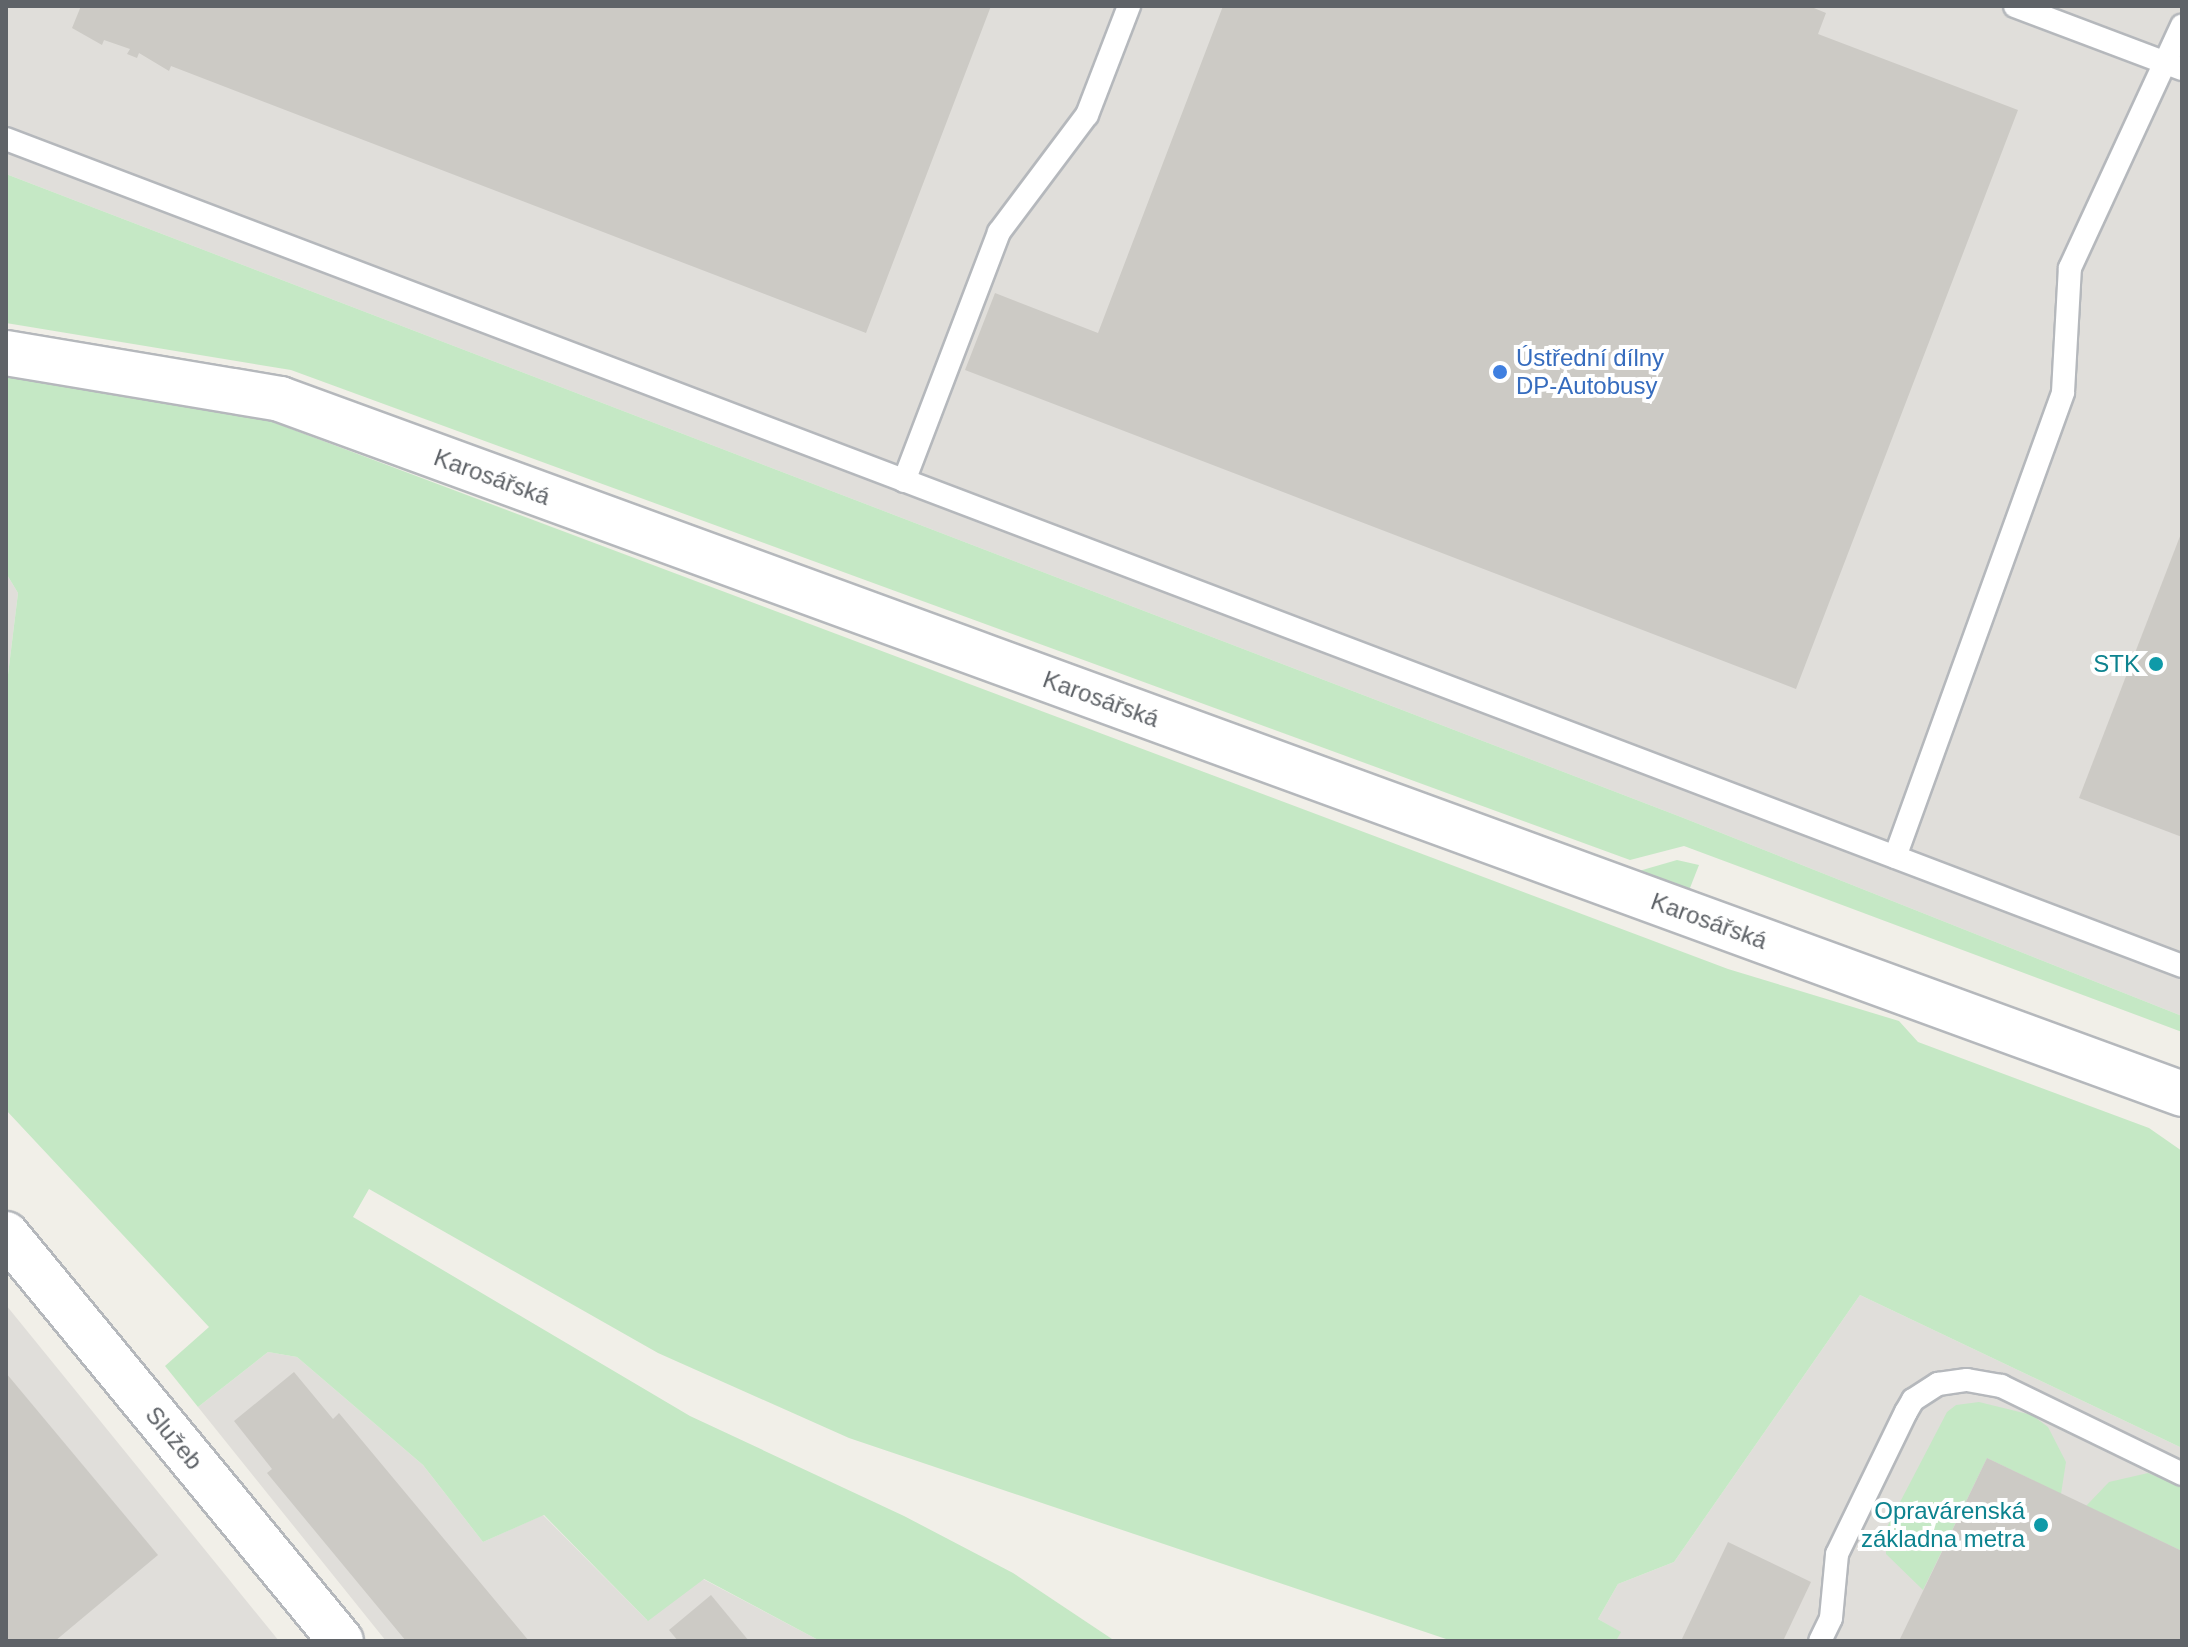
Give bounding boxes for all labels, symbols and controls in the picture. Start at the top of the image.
place label: Ústřední dílny DP-Autobusy [1516,344,1664,400]
marker: Ústřední dílny DP-Autobusy [1491,363,1509,381]
street label: Karosářská [430,443,554,511]
place label: STK [2093,650,2140,678]
marker: STK [2147,655,2165,673]
street label: Karosářská [1039,665,1163,733]
street label: Karosářská [1647,887,1771,955]
street label: Služeb [139,1401,209,1475]
place label: Opravárenská základna metra [1861,1497,2025,1553]
marker: Opravárenská základna metra [2032,1516,2050,1534]

